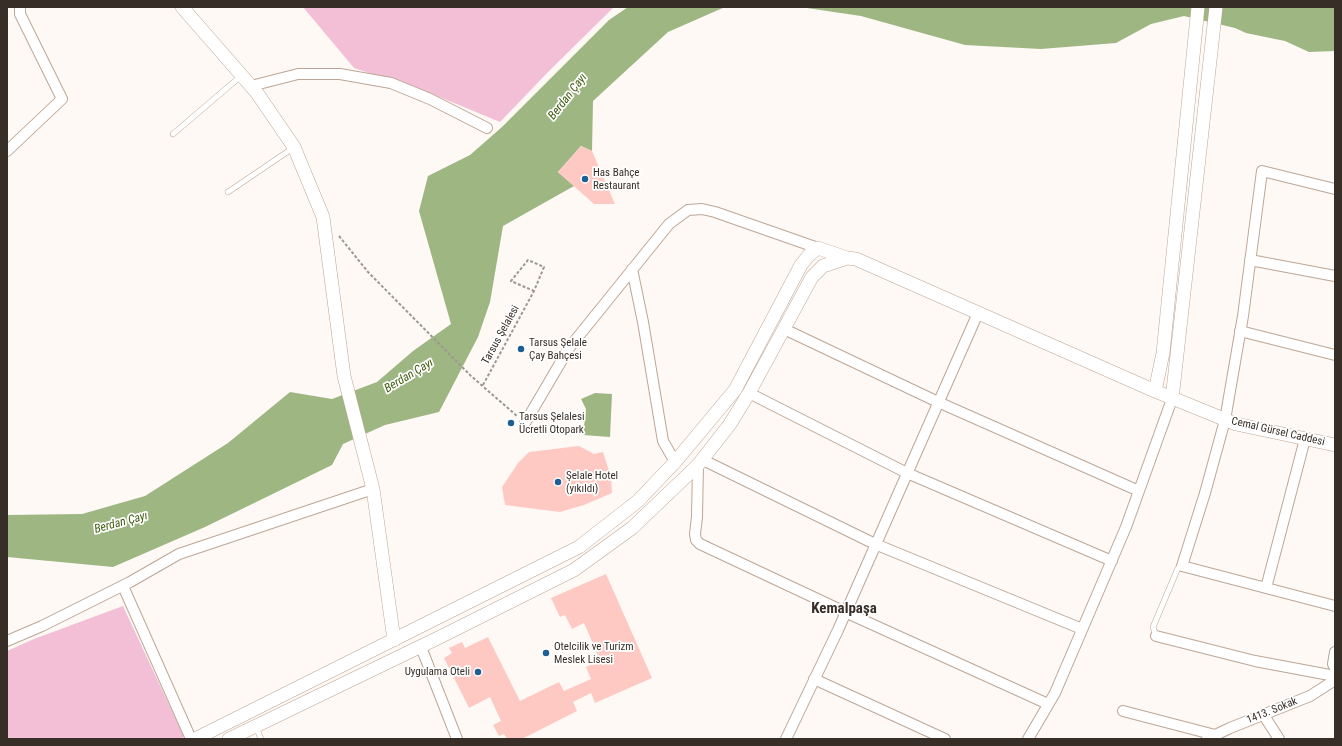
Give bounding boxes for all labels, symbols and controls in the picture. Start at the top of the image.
water label: Berdan Çayı [546,71,590,123]
place label: Has Bahçe Restaurant [593,166,640,192]
marker: Has Bahçe Restaurant [580,174,590,184]
street label: Tarsus Şelalesi [479,303,523,367]
place label: Tarsus Şelale Çay Bahçesi [529,336,587,362]
marker: Tarsus Şelale Çay Bahçesi [516,344,526,354]
water label: Berdan Çayı [382,356,436,396]
place label: Tarsus Şelalesi Ücretli Otopark [519,410,584,436]
street label: Cemal Gürsel Caddesi [1230,415,1326,449]
marker: Tarsus Şelalesi Ücretli Otopark [506,418,516,428]
place label: Şelale Hotel (yıkıldı) [566,469,618,495]
marker: Şelale Hotel (yıkıldı) [553,477,563,487]
water label: Berdan Çayı [93,509,149,537]
district label: Kemalpaşa [811,600,877,618]
place label: Otelcilik ve Turizm Meslek Lisesi [554,640,634,666]
marker: Otelcilik ve Turizm Meslek Lisesi [541,648,551,658]
place label: Uygulama Oteli [405,665,470,679]
marker: Uygulama Oteli [473,667,483,677]
street label: 1413. Sokak [1245,695,1299,727]

